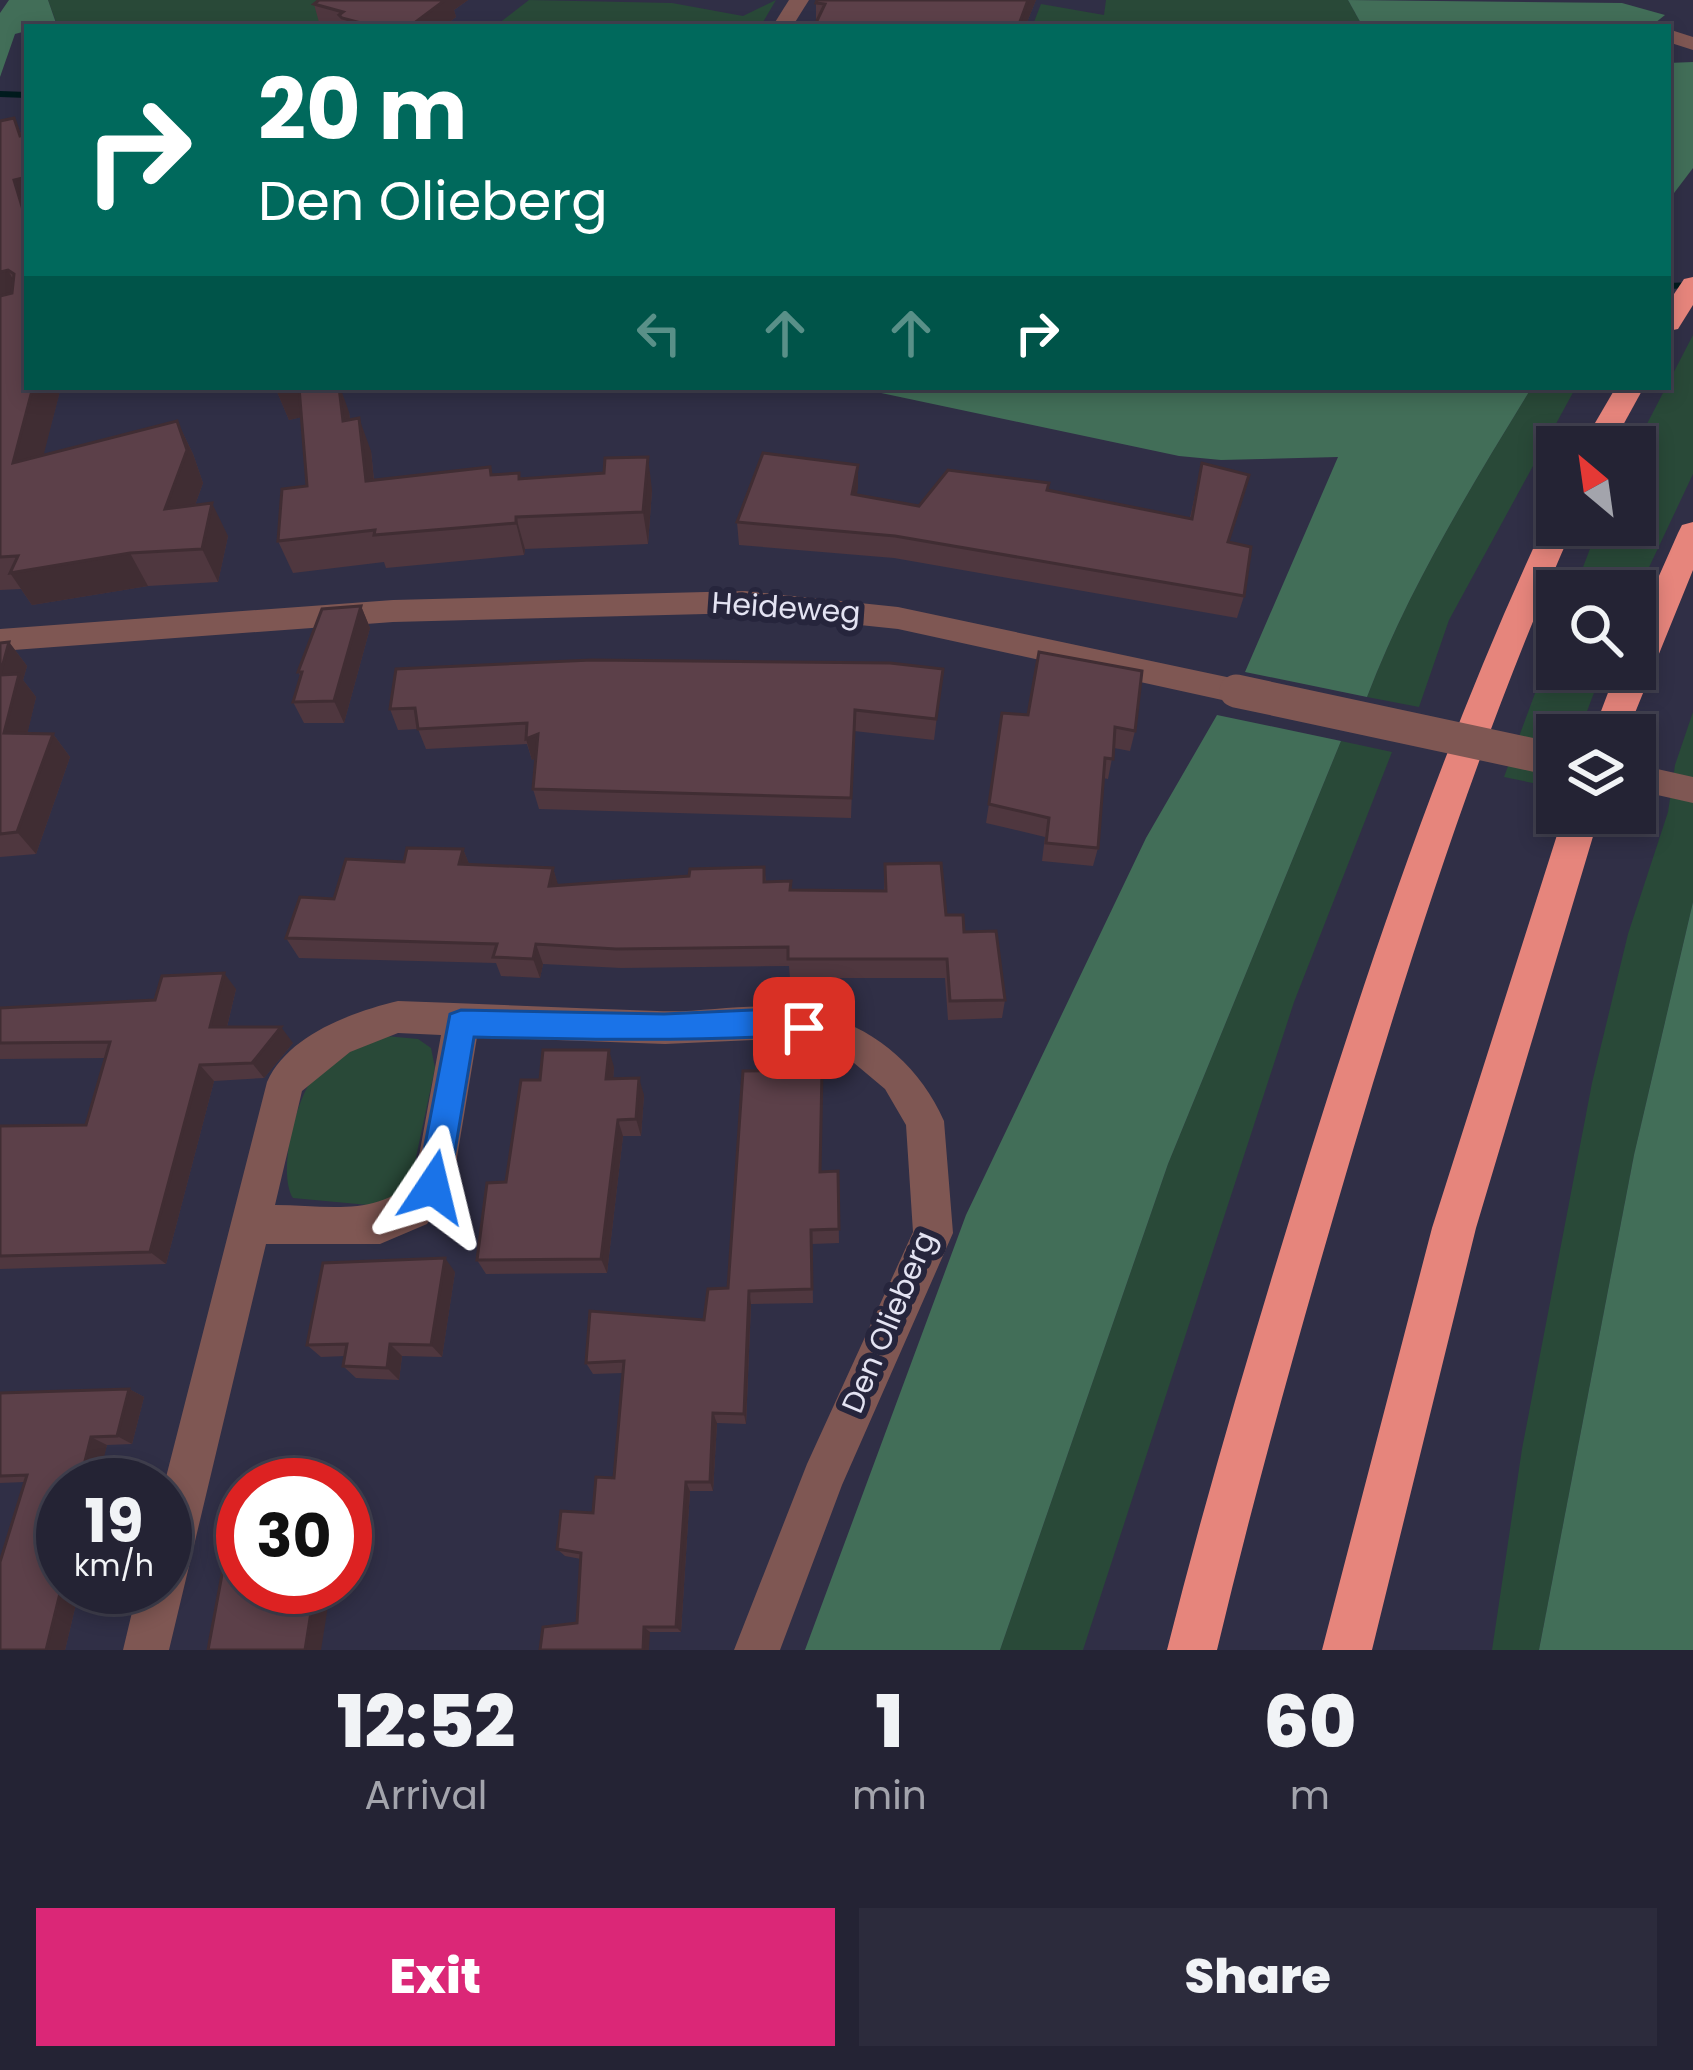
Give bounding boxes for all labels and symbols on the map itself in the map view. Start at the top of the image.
north arrow [1536,426,1656,546]
street label: Heideweg [710,581,862,634]
pin [753,977,855,1079]
position arrow [370,1124,496,1250]
street label: Den Olieberg [831,1224,946,1420]
speed limit sign: 30 [216,1458,372,1614]

